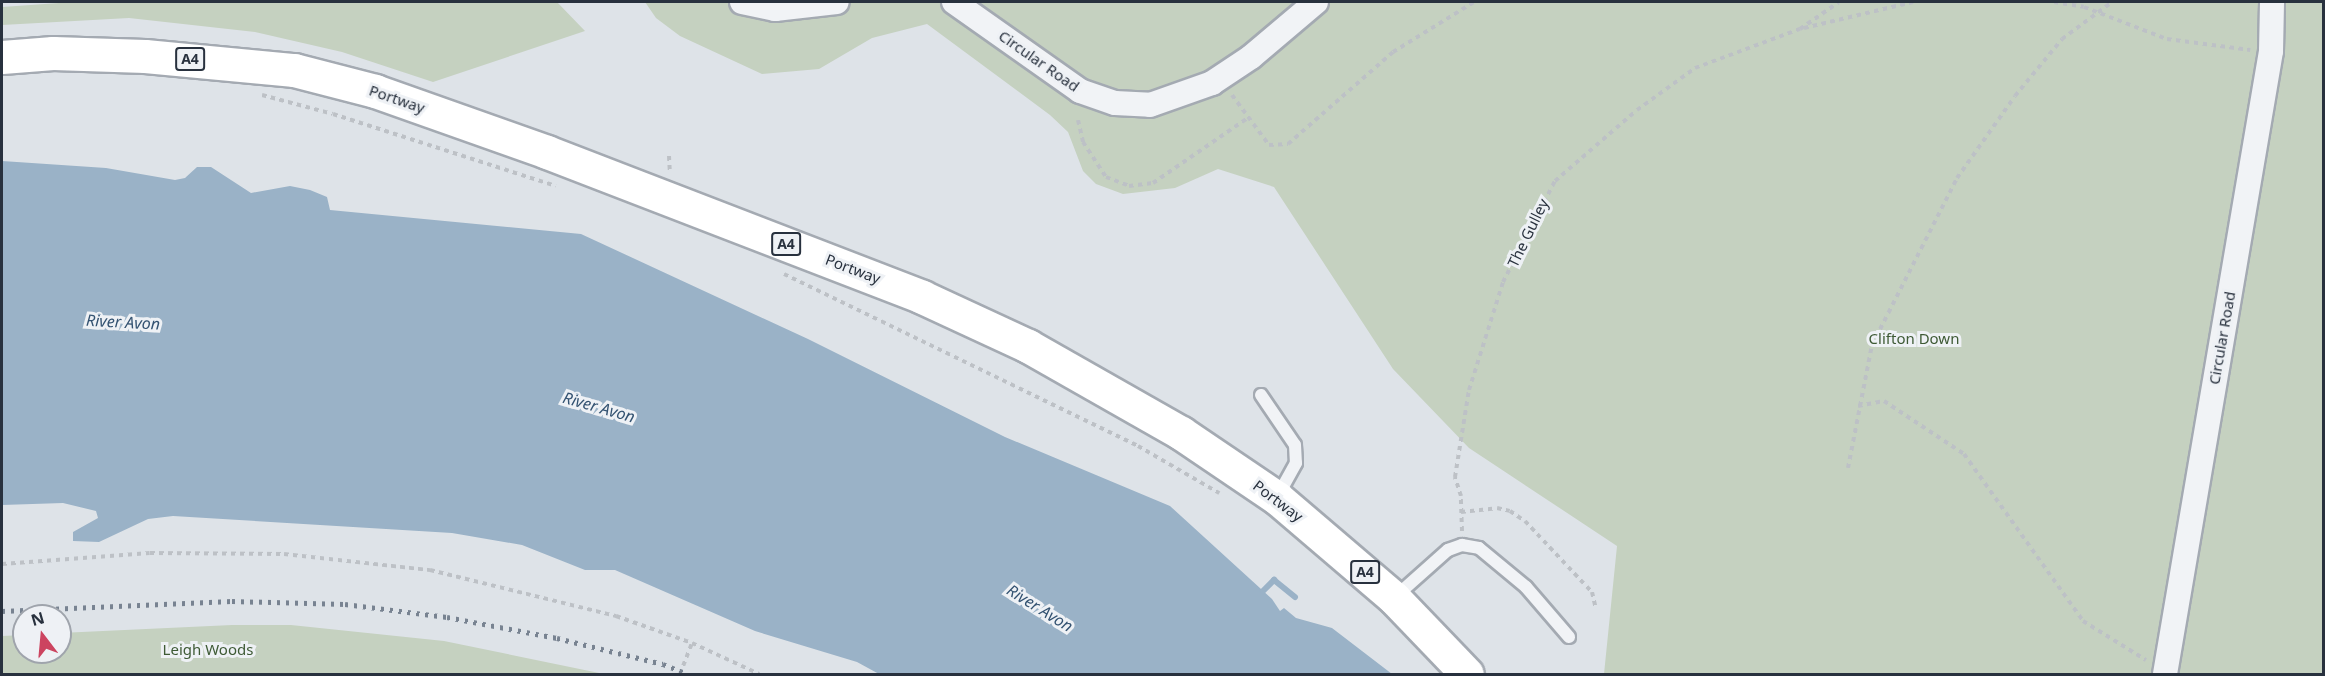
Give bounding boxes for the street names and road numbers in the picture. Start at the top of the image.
street label: Circular Road [995,27,1083,95]
road number: A4 [175,48,205,70]
street label: Portway [367,81,427,117]
street label: The Gulley [1504,196,1552,270]
road number: A4 [771,233,801,255]
street label: Portway [823,250,883,288]
street label: Circular Road [2205,290,2239,386]
street label: Portway [1250,476,1306,526]
road number: A4 [1350,561,1380,583]

